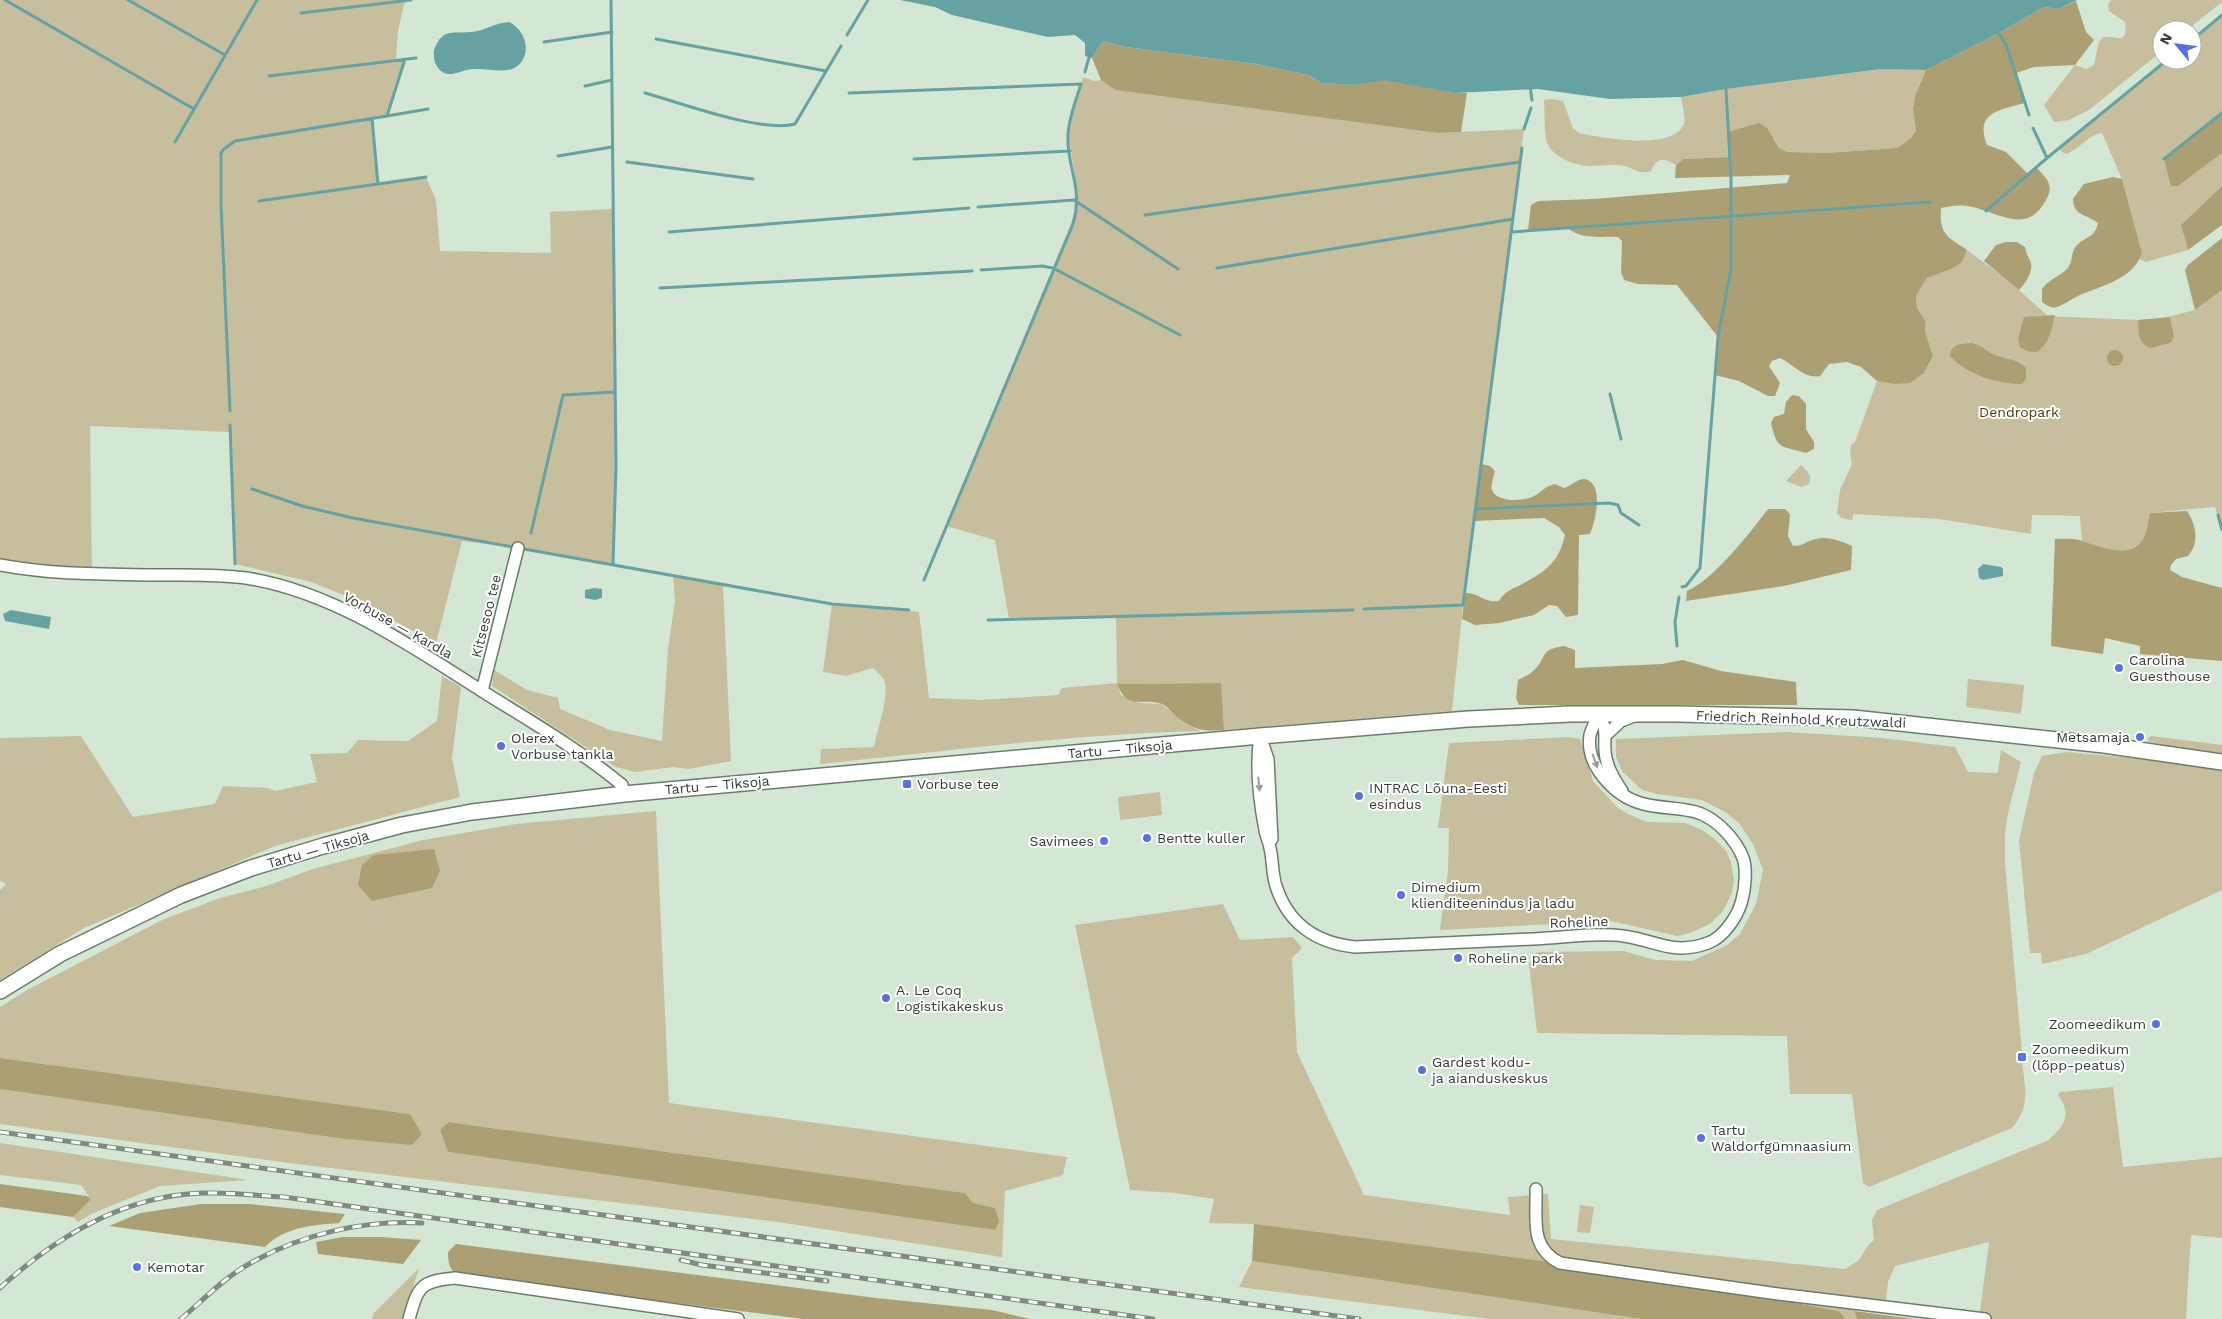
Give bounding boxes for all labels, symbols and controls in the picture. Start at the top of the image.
north arrow [2152,20,2202,70]
text: N [2156,30,2175,47]
park label: Dendropark [1979,404,2059,420]
street label: Kitsesoo tee [468,573,504,659]
street label: Vorbuse — Kardla [341,588,456,662]
place label: Carolina Guesthouse [2129,652,2210,684]
marker: Carolina Guesthouse [2113,662,2125,674]
street label: Friedrich Reinhold Kreutzwaldi [1696,707,1906,731]
place label: Metsamaja [2056,729,2130,745]
place label: Olerex Vorbuse tankla [511,730,614,762]
marker: Metsamaja [2134,731,2146,743]
street label: Tartu — Tiksoja [1067,736,1173,762]
marker: Olerex Vorbuse tankla [495,740,507,752]
one-way arrow [1592,753,1599,768]
street label: Tartu — Tiksoja [664,772,770,798]
place label: Vorbuse tee [917,776,999,792]
one-way arrow [1255,776,1263,792]
marker: Vorbuse tee [901,778,913,790]
place label: INTRAC Lõuna-Eesti esindus [1369,780,1507,812]
marker: INTRAC Lõuna-Eesti esindus [1353,790,1365,802]
street label: Tartu — Tiksoja [265,827,371,871]
place label: Bentte kuller [1157,830,1246,846]
marker: Bentte kuller [1141,832,1153,844]
place label: Savimees [1030,833,1094,849]
marker: Savimees [1098,835,1110,847]
place label: Dimedium klienditeenindus ja ladu [1411,879,1575,911]
marker: Dimedium klienditeenindus ja ladu [1395,889,1407,901]
street label: Roheline [1549,913,1609,931]
place label: Roheline park [1468,950,1562,966]
marker: Roheline park [1452,952,1464,964]
place label: A. Le Coq Logistikakeskus [896,982,1004,1014]
marker: A. Le Coq Logistikakeskus [880,992,892,1004]
place label: Zoomeedikum [2049,1016,2146,1032]
marker: Zoomeedikum [2150,1018,2162,1030]
place label: Zoomeedikum (lõpp-peatus) [2032,1041,2129,1073]
marker: Zoomeedikum (lõpp-peatus) [2016,1051,2028,1063]
place label: Gardest kodu- ja aianduskeskus [1430,1054,1548,1086]
marker: Gardest kodu- ja aianduskeskus [1416,1064,1428,1076]
place label: Tartu Waldorfgümnaasium [1711,1122,1851,1154]
marker: Tartu Waldorfgümnaasium [1695,1132,1707,1144]
place label: Kemotar [147,1259,205,1275]
marker: Kemotar [131,1261,143,1273]

